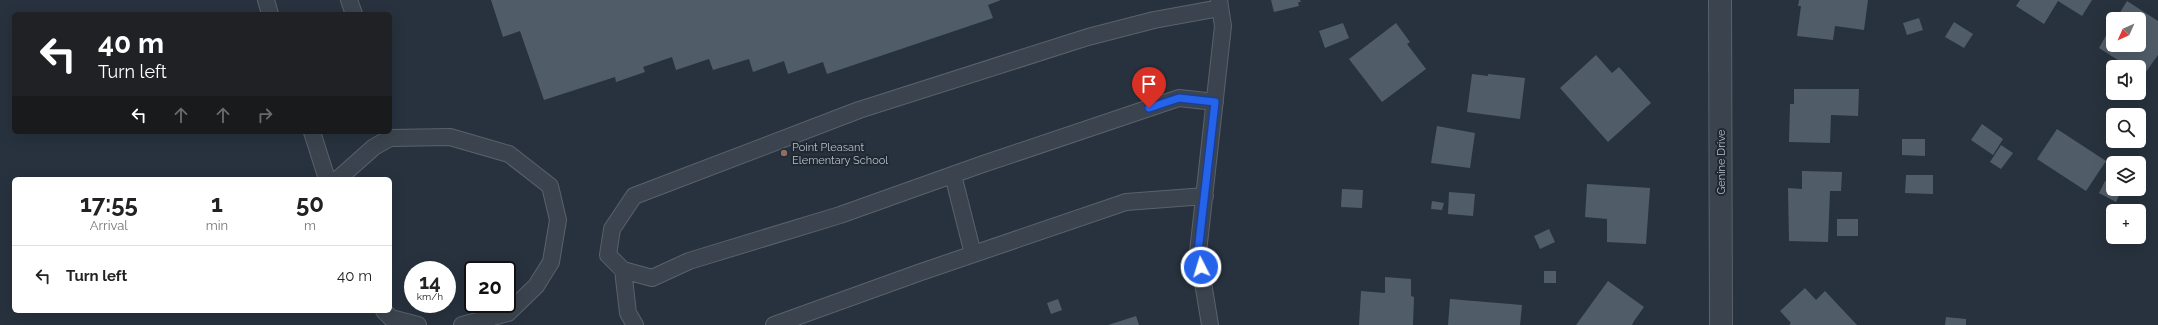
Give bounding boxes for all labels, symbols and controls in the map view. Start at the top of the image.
north arrow [2106,12,2146,52]
map controls [2106,12,2146,244]
text: 40 m [98,27,164,60]
icon: left [32,28,84,80]
button: sound [2106,60,2146,100]
text: Turn left [98,61,167,82]
pin [1132,67,1166,108]
icon: arrive [1138,73,1160,95]
icon: left [128,104,150,126]
icon: ahead [170,104,192,126]
icon: ahead [212,104,234,126]
icon: right [254,104,276,126]
button: search [2106,108,2146,148]
street label: Genine Drive [1715,129,1728,195]
place label: Point Pleasant Elementary School [792,141,888,167]
marker: Point Pleasant Elementary School [779,148,789,158]
button: layers [2106,156,2146,196]
text: 17:55 [80,189,138,218]
text: 1 [211,189,223,218]
text: 50 [296,189,324,218]
button: + [2106,204,2146,244]
text: Arrival [90,218,128,233]
text: min [206,218,228,233]
text: m [304,218,316,233]
position arrow [1180,246,1222,288]
speed limit sign: 20 [464,261,516,313]
icon: left [32,265,54,287]
text: Turn left [66,267,127,285]
text: 40 m [337,267,372,285]
text: 14 [419,270,441,294]
text: km/h [417,291,443,302]

